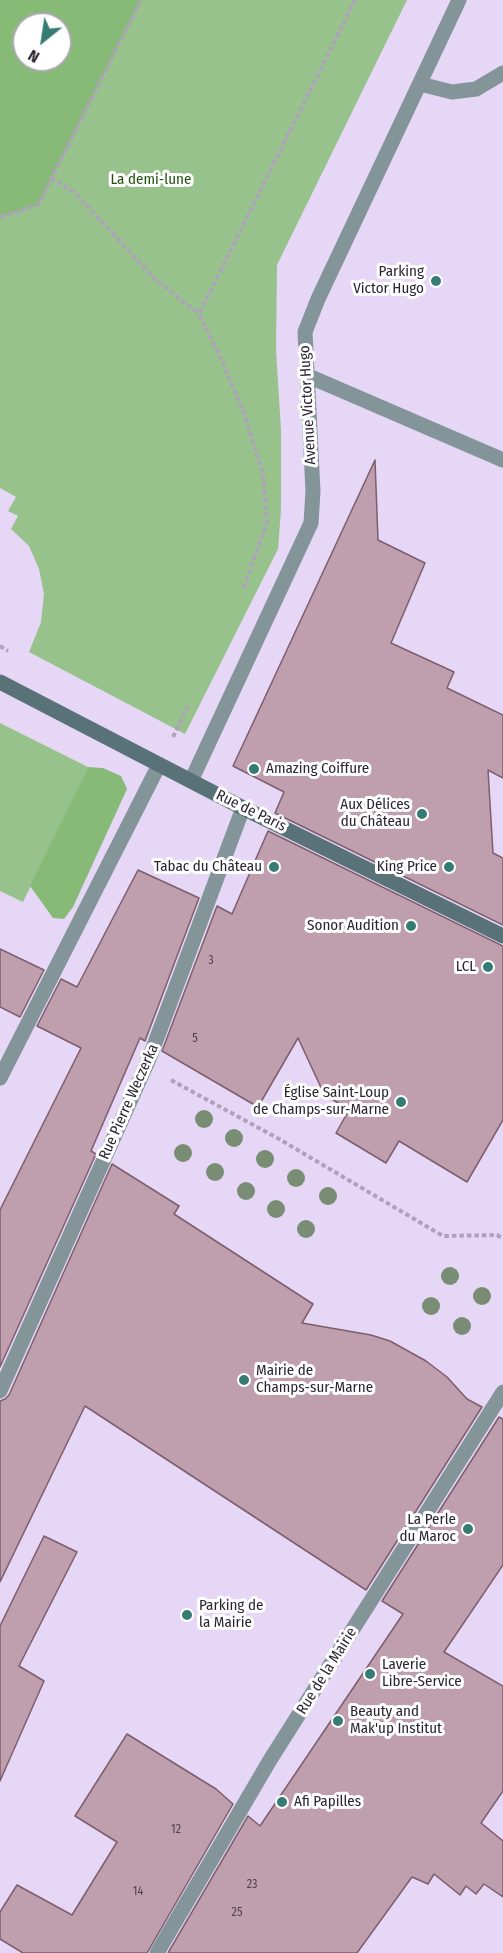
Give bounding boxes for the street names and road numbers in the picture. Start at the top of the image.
street label: Avenue Victor Hugo [296,345,320,465]
street label: Rue de Paris [213,786,289,836]
street label: Rue Pierre Weczerka [95,1041,163,1163]
street label: Rue de la Mairie [293,1624,361,1718]

